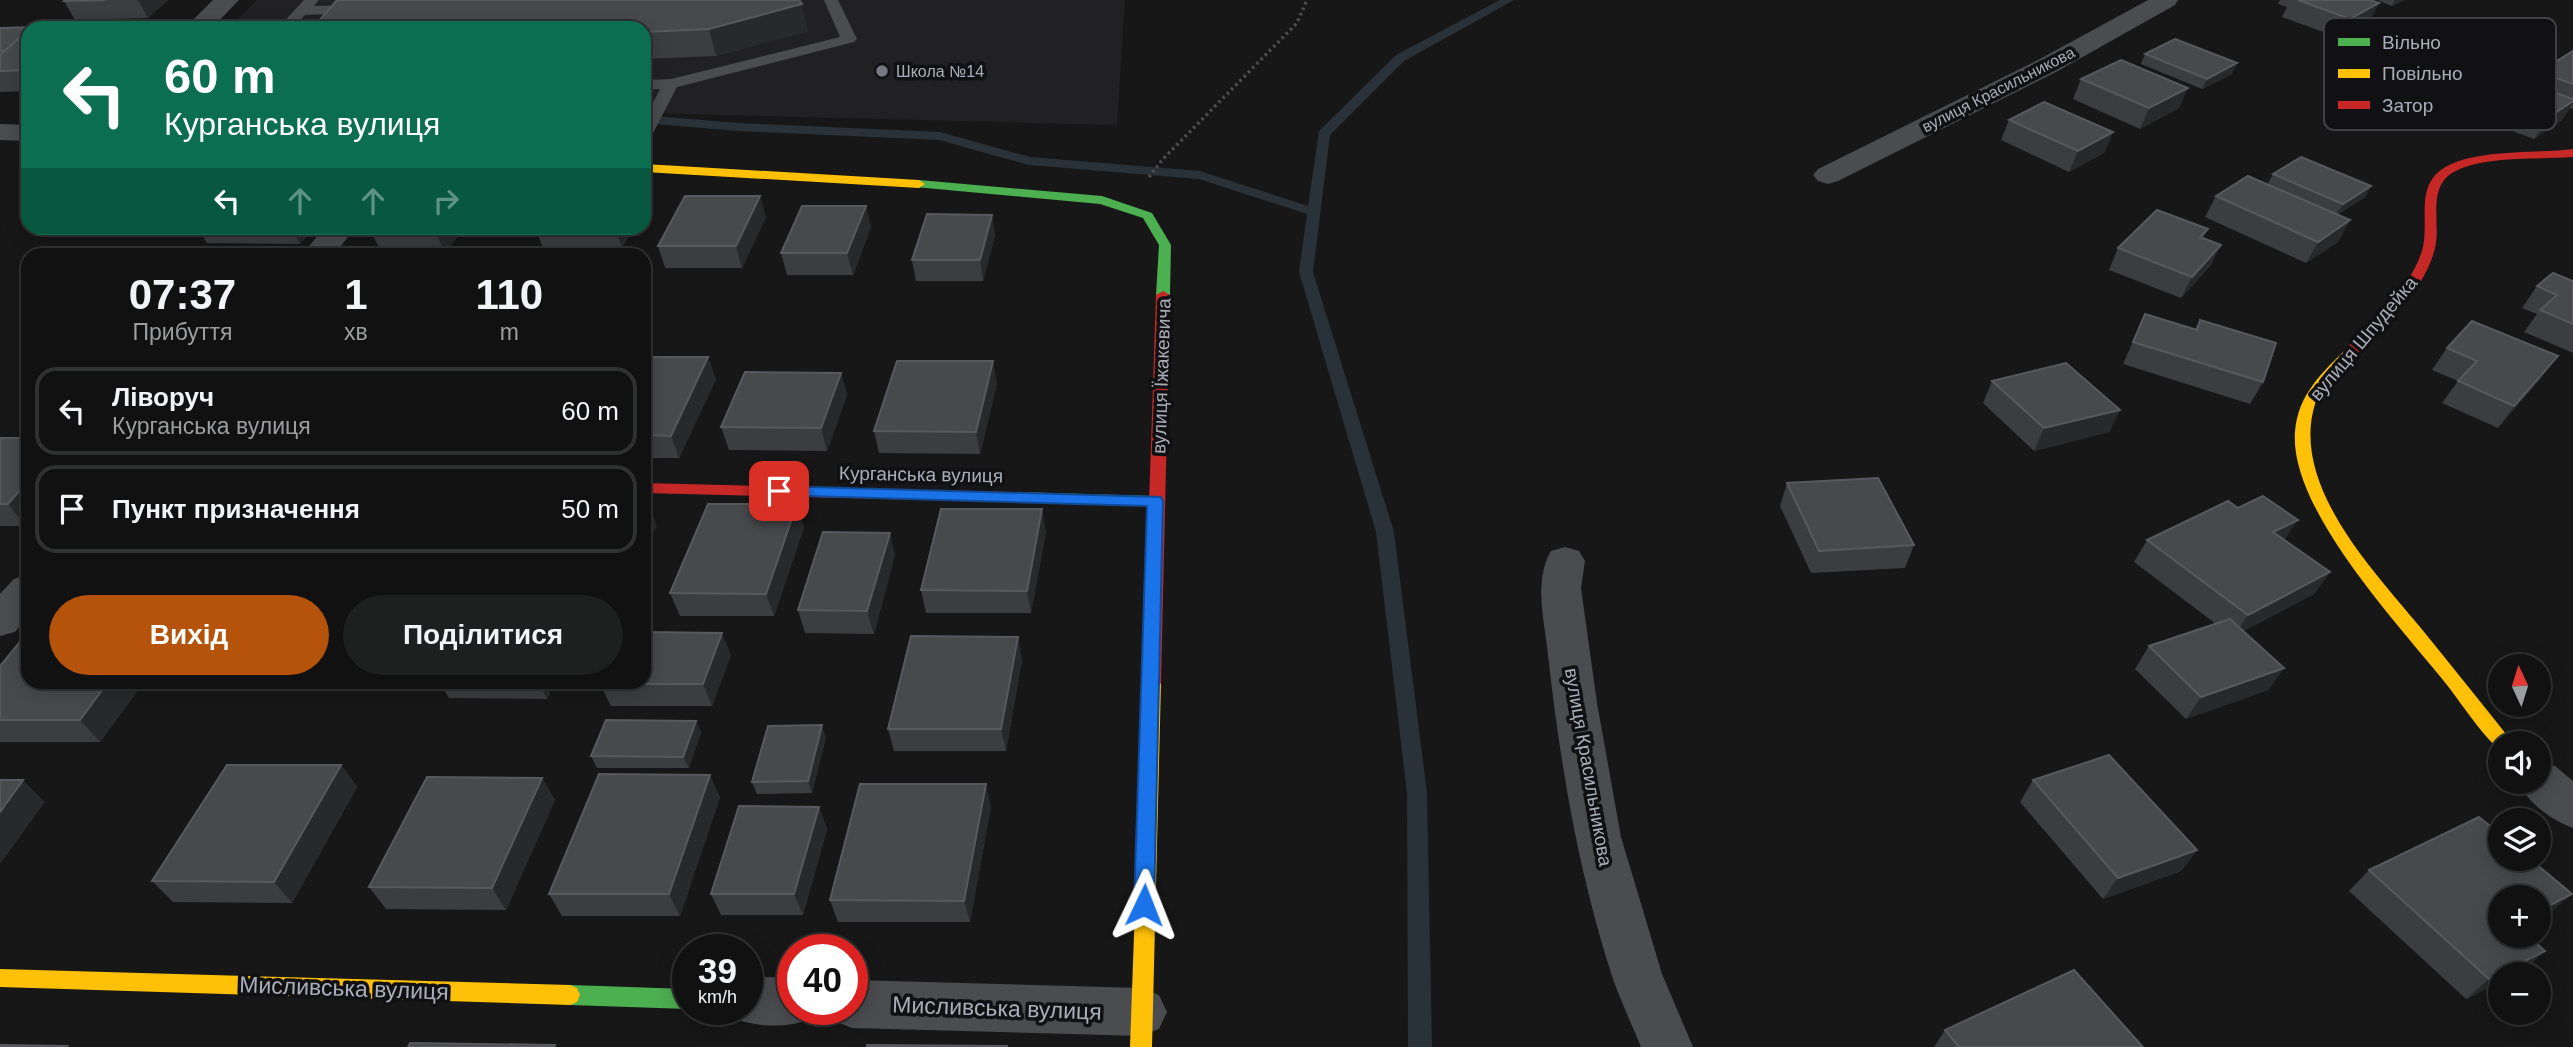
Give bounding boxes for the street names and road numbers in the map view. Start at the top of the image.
street label: вулиця Красильникова [1919,43,2078,135]
street label: вулиця Шпудейка [2306,272,2422,404]
street label: вулиця Їжакевича [1148,297,1175,454]
street label: Курганська вулиця [839,463,1003,486]
street label: вулиця Красильникова [1561,666,1616,868]
street label: Мисливська вулиця [239,971,449,1005]
street label: Мисливська вулиця [892,991,1102,1025]

